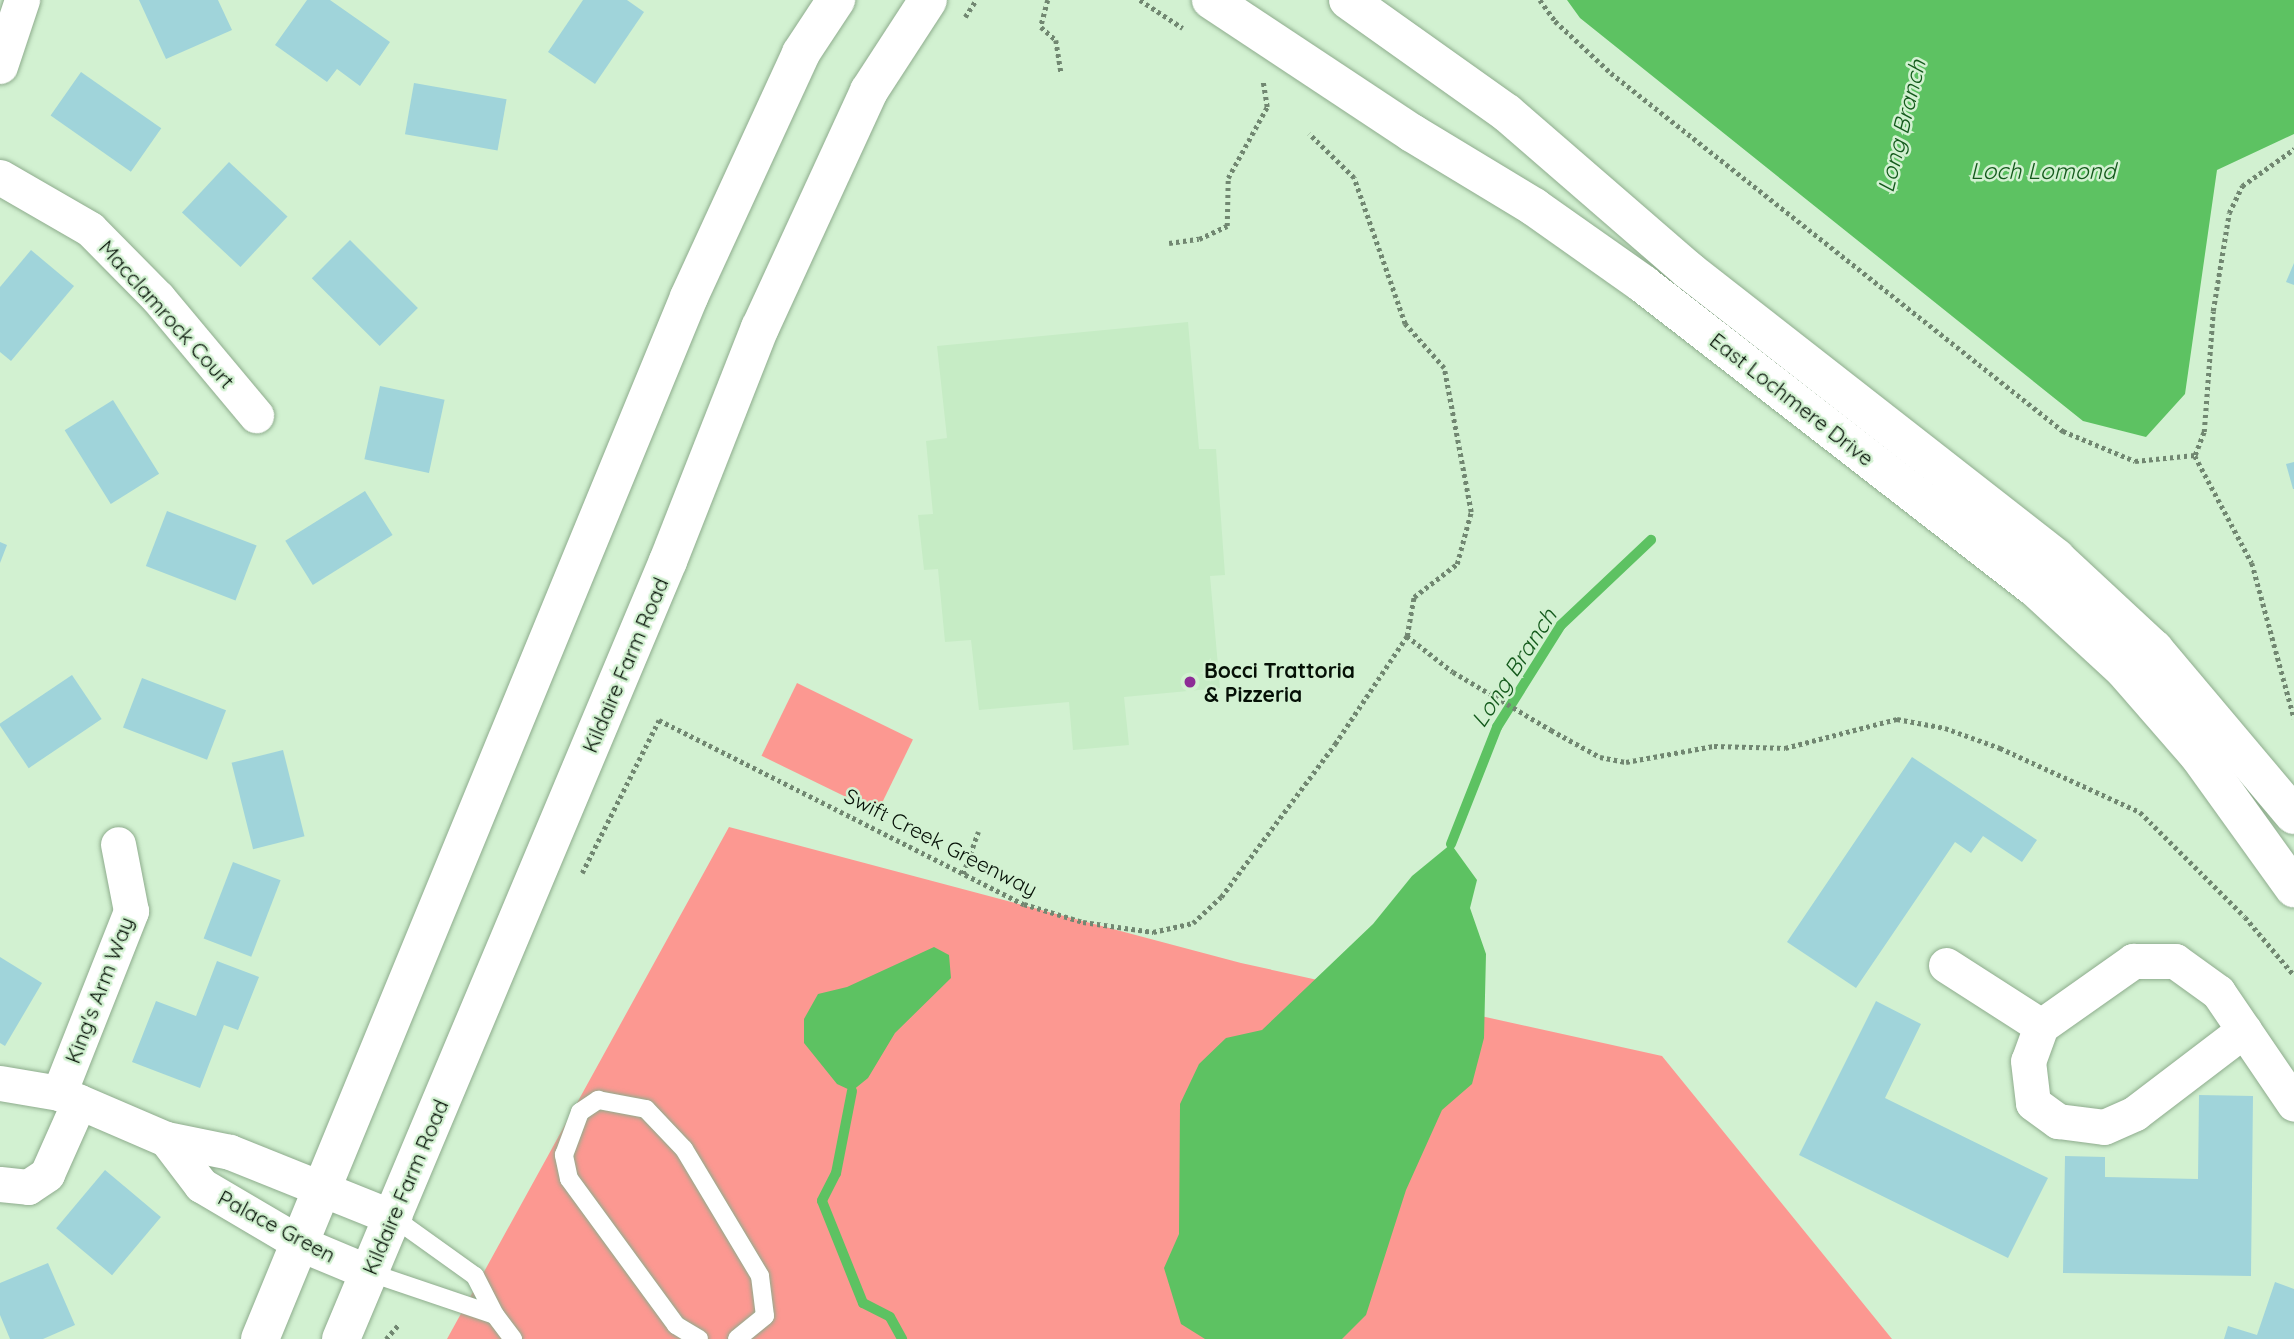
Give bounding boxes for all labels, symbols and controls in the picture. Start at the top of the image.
water label: Long Branch [1872,57,1932,195]
water label: Loch Lomond [1970,157,2116,185]
street label: Macclamrock Court [94,235,240,393]
street label: East Lochmere Drive [1705,327,1879,471]
street label: Kildaire Farm Road [577,574,673,756]
water label: Long Branch [1465,604,1563,732]
place label: Bocci Trattoria & Pizzeria [1204,657,1355,707]
marker: Bocci Trattoria & Pizzeria [1182,674,1198,690]
street label: Swift Creek Greenway [840,782,1042,902]
street label: King's Arm Way [59,913,139,1067]
street label: Kildaire Farm Road [357,1096,453,1278]
street label: Palace Green [214,1185,340,1267]

